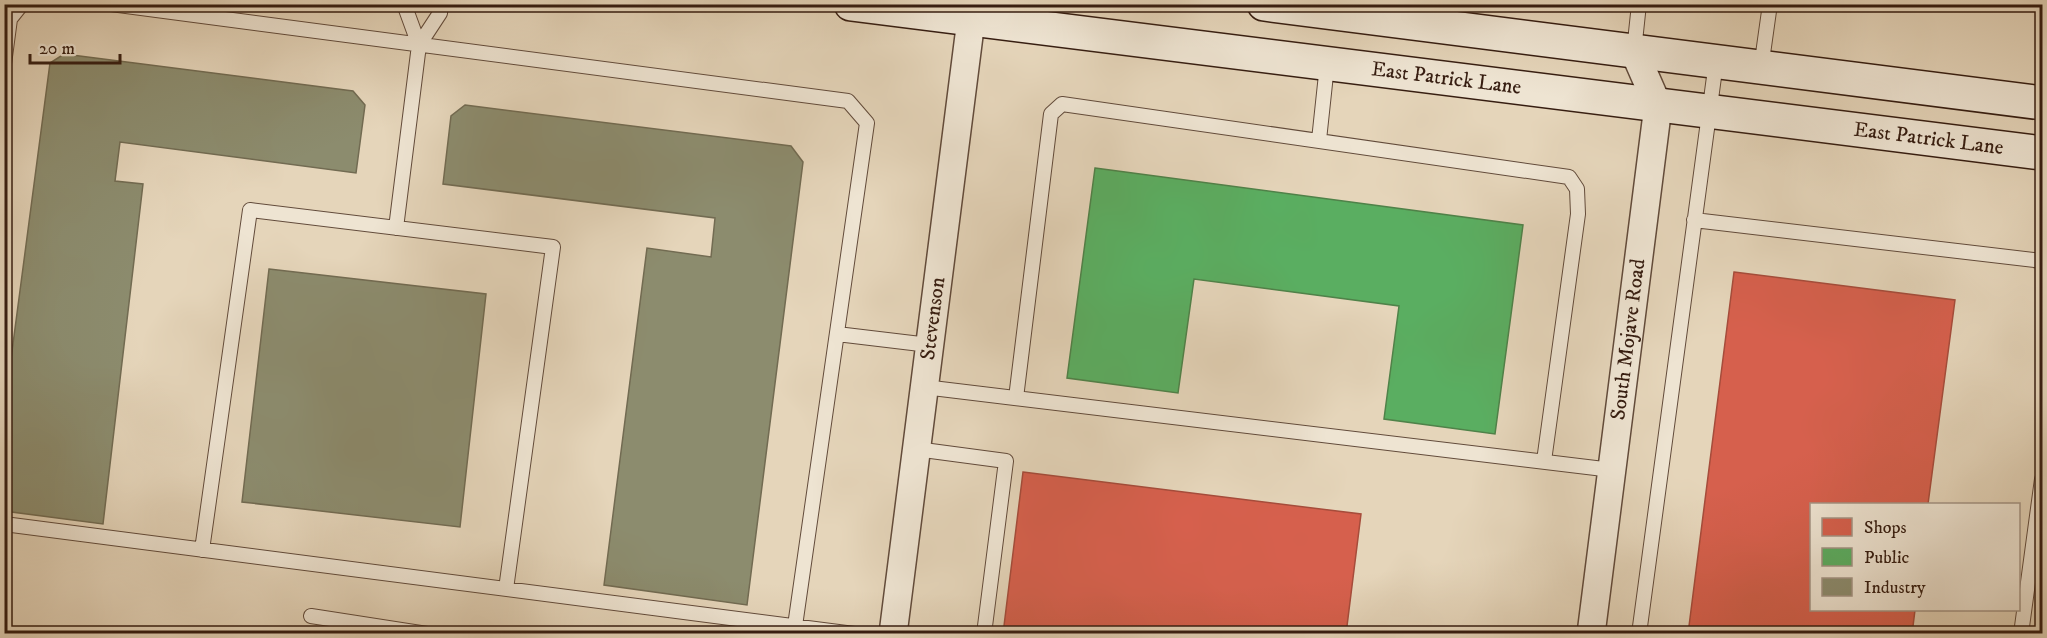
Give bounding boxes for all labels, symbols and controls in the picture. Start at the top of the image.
scale bar [30,27,120,65]
text: 20 m [39,38,75,60]
street label: East Patrick Lane [1370,56,1523,101]
street label: East Patrick Lane [1852,117,2005,161]
street label: South Mojave Road [1605,257,1652,422]
street label: Stevenson [915,275,951,362]
legend [1810,503,2020,611]
text: Shops [1864,517,1907,539]
text: Public [1864,547,1910,569]
text: Industry [1864,577,1926,599]

